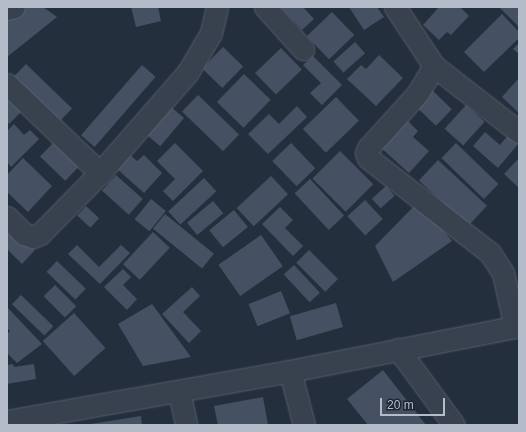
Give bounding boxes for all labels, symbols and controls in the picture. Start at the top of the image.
scale bar [382,390,447,416]
text: 20 m [387,398,414,412]

